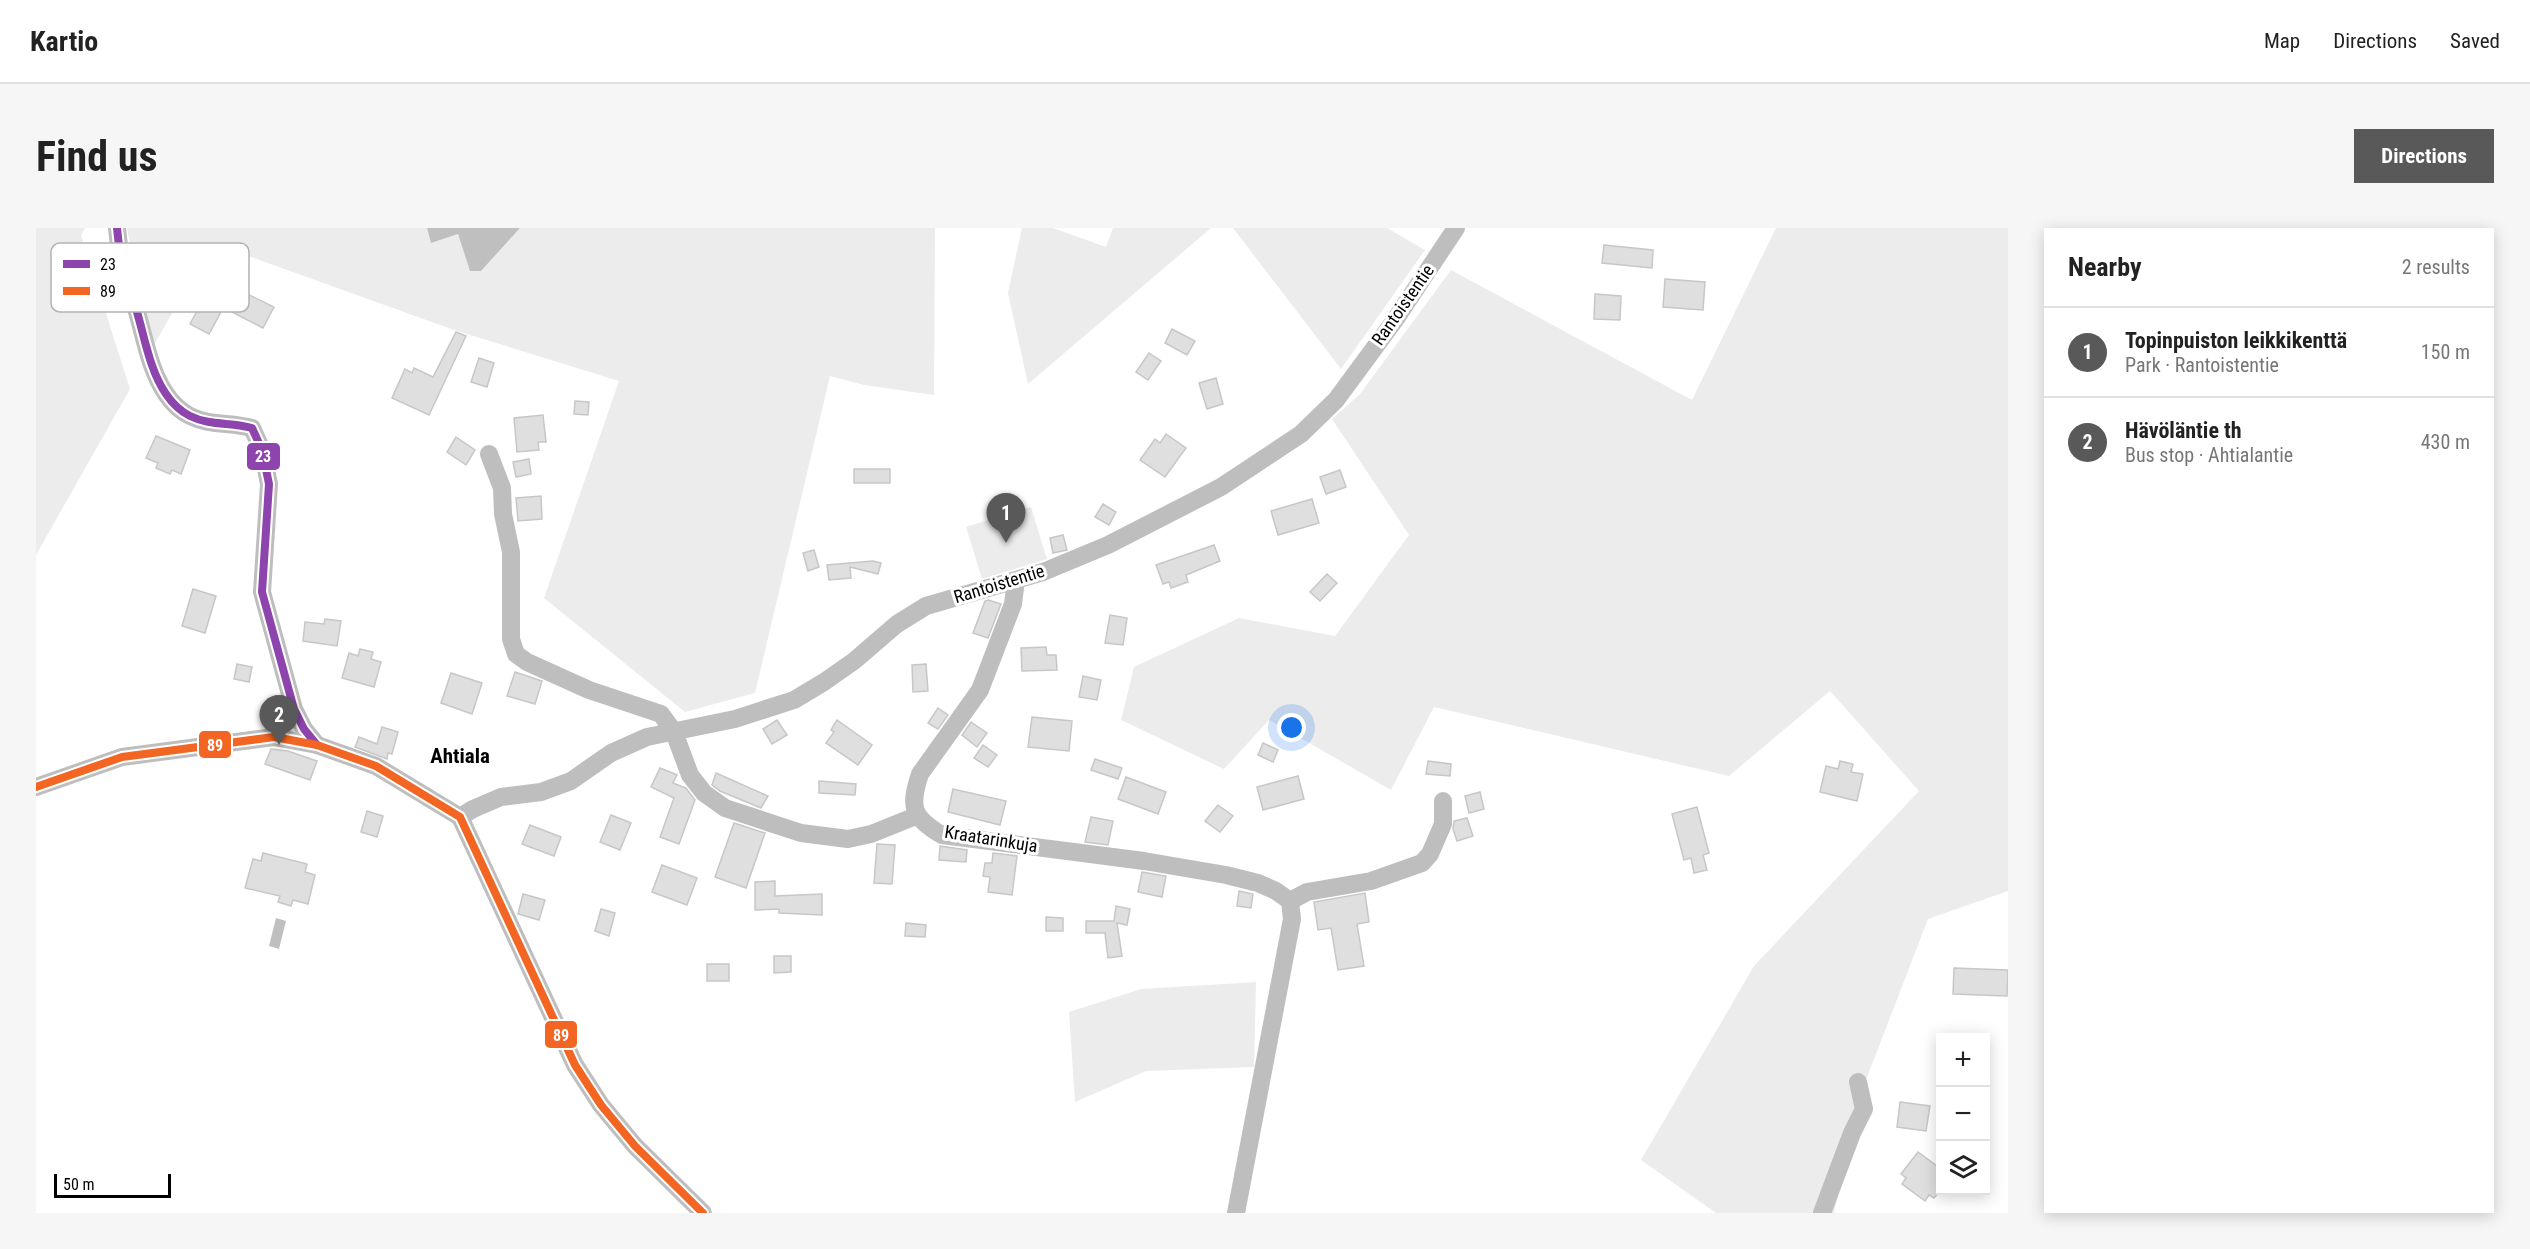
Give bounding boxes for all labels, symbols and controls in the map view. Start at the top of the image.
text: Kartio [30,25,98,58]
text: Map [2264,29,2300,53]
text: Directions [2333,29,2417,53]
text: Saved [2450,29,2500,53]
button: Directions [2354,129,2494,183]
text: Find us [36,132,157,181]
legend [51,243,249,312]
text: Nearby [2068,252,2142,282]
text: 23 [100,255,116,274]
text: 2 results [2402,255,2470,279]
street label: Rantoistentie [1367,260,1438,349]
text: 89 [100,282,116,301]
text: Topinpuiston leikkikenttä [2125,328,2347,353]
text: 1 [2082,340,2093,364]
text: 150 m [2421,340,2470,364]
text: Park · Rantoistentie [2125,353,2279,377]
text: Hävöläntie th [2125,418,2242,443]
text: 2 [2082,430,2093,454]
text: 430 m [2421,430,2470,454]
line badge: 23 [246,442,281,471]
text: Bus stop · Ahtialantie [2125,443,2293,467]
text: 23 [255,447,271,466]
pin: 1 [986,494,1026,543]
street label: Rantoistentie [951,560,1047,607]
pin: 2 [260,696,298,745]
your location [1277,713,1306,742]
line badge: 89 [198,730,232,759]
text: 89 [207,736,223,755]
district label: Ahtiala [430,744,490,768]
street label: Kraatarinkuja [943,821,1039,856]
line badge: 89 [544,1020,578,1049]
text: 89 [553,1026,569,1045]
map controls [1936,1033,1990,1195]
button: + [1936,1033,1990,1087]
button: − [1936,1087,1990,1141]
button: layers [1936,1141,1990,1195]
scale bar [54,1171,171,1198]
text: 50 m [63,1175,95,1194]

